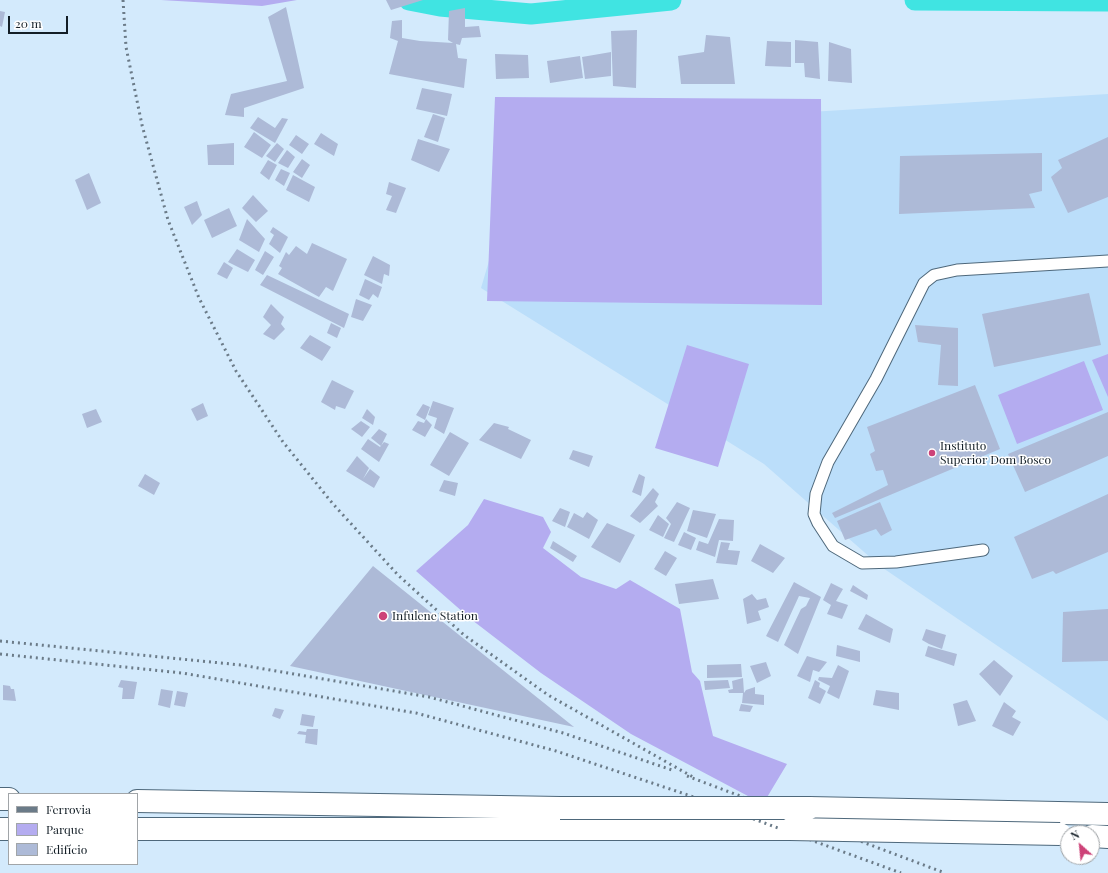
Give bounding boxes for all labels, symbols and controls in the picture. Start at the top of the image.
scale bar [10,8,70,34]
text: 20 m [15,15,42,31]
place label: Instituto Superior Dom Bosco [940,439,1051,467]
marker: Instituto Superior Dom Bosco [927,448,937,458]
place label: Infulene Station [392,609,478,623]
marker: Infulene Station [377,610,389,622]
legend [8,793,138,865]
text: Ferrovia [46,801,91,817]
text: Parque [46,821,84,837]
north arrow [1060,825,1100,865]
text: N [1068,826,1082,843]
text: Edifício [46,841,87,857]

